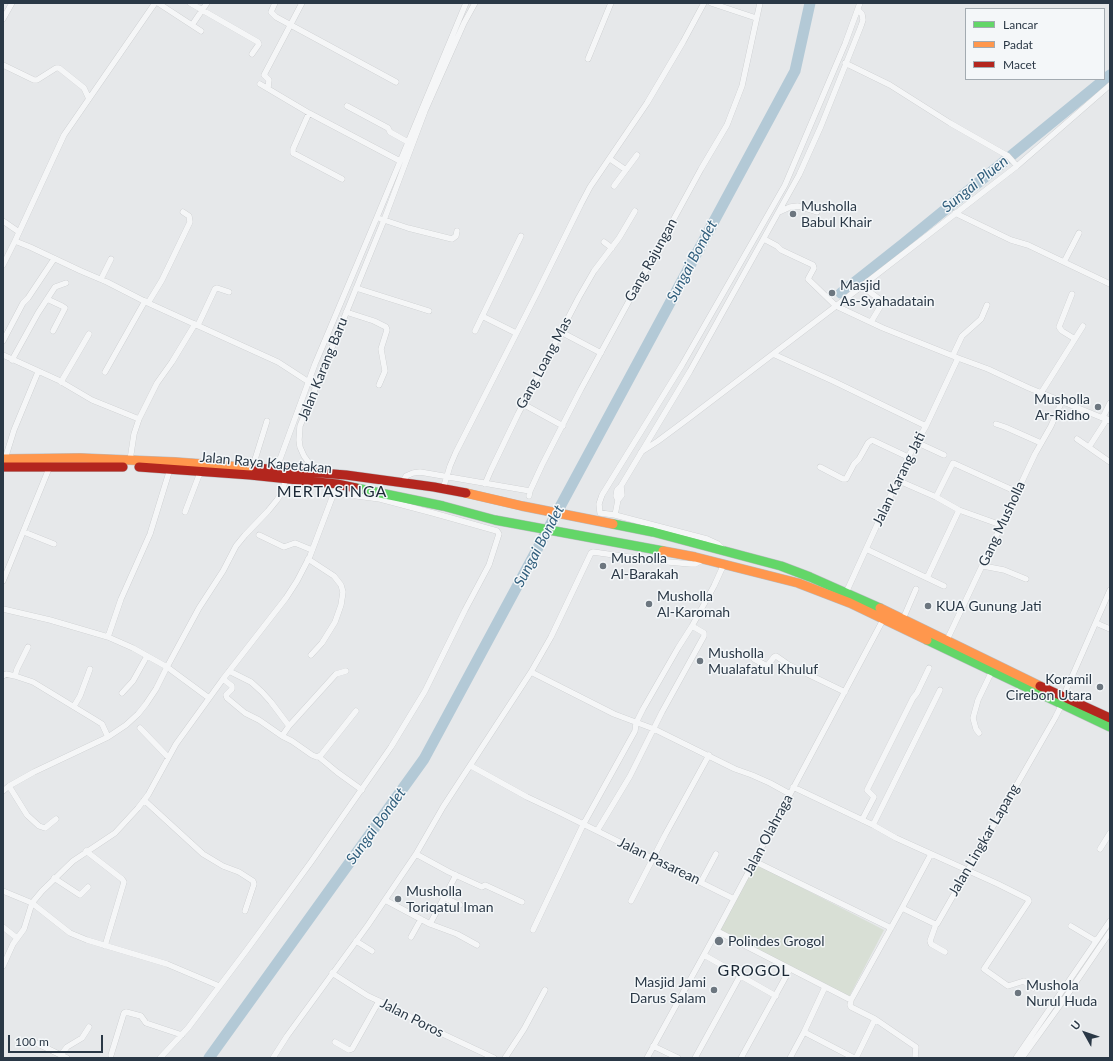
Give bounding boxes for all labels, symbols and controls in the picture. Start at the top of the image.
legend [965,8,1105,80]
text: Lancar [1003,17,1038,32]
text: Padat [1003,37,1033,52]
text: Macet [1003,57,1036,72]
water label: Sungai Pluen [938,152,1012,216]
place label: Musholla Babul Khair [801,198,872,230]
marker: Musholla Babul Khair [788,209,798,219]
street label: Gang Rajungan [621,215,681,305]
water label: Sungai Bondet [663,217,721,305]
place label: Masjid As-Syahadatain [840,277,935,310]
marker: Masjid As-Syahadatain [827,288,837,298]
street label: Gang Loang Mas [513,314,575,412]
street label: Jalan Karang Baru [295,315,351,423]
place label: Musholla Ar-Ridho [1034,391,1090,424]
marker: Musholla Ar-Ridho [1093,402,1103,412]
street label: Jalan Karang Jati [869,429,929,529]
street label: Jalan Raya Kapetakan [199,449,333,477]
street label: Gang Musholla [975,479,1029,569]
district label: MERTASINGA [277,482,387,502]
water label: Sungai Bondet [510,502,568,590]
place label: Musholla Al-Barakah [611,550,679,582]
marker: Musholla Al-Barakah [598,561,608,571]
place label: Musholla Al-Karomah [657,588,730,620]
place label: KUA Gunung Jati [936,598,1042,614]
marker: Musholla Al-Karomah [644,599,654,609]
marker: KUA Gunung Jati [923,601,933,611]
place label: Musholla Mualafatul Khuluf [708,645,818,678]
marker: Musholla Mualafatul Khuluf [695,656,705,666]
place label: Koramil Cirebon Utara [1006,671,1092,704]
marker: Koramil Cirebon Utara [1095,682,1105,692]
street label: Jalan Lingkar Lapang [945,781,1023,899]
water label: Sungai Bondet [342,784,410,868]
street label: Jalan Olahraga [740,792,796,878]
street label: Jalan Pasarean [615,834,703,888]
place label: Musholla Toriqatul Iman [406,883,493,916]
marker: Musholla Toriqatul Iman [393,894,403,904]
place label: Polindes Grogol [728,933,825,949]
marker: Polindes Grogol [713,935,725,947]
district label: GROGOL [717,961,791,981]
place label: Masjid Jami Darus Salam [630,974,706,1006]
place label: Mushola Nurul Huda [1026,977,1097,1010]
marker: Masjid Jami Darus Salam [709,985,719,995]
marker: Mushola Nurul Huda [1013,988,1023,998]
street label: Jalan Poros [377,995,447,1041]
north arrow [1065,1013,1105,1053]
text: U [1068,1018,1083,1032]
scale bar [10,1027,105,1053]
text: 100 m [15,1034,49,1049]

